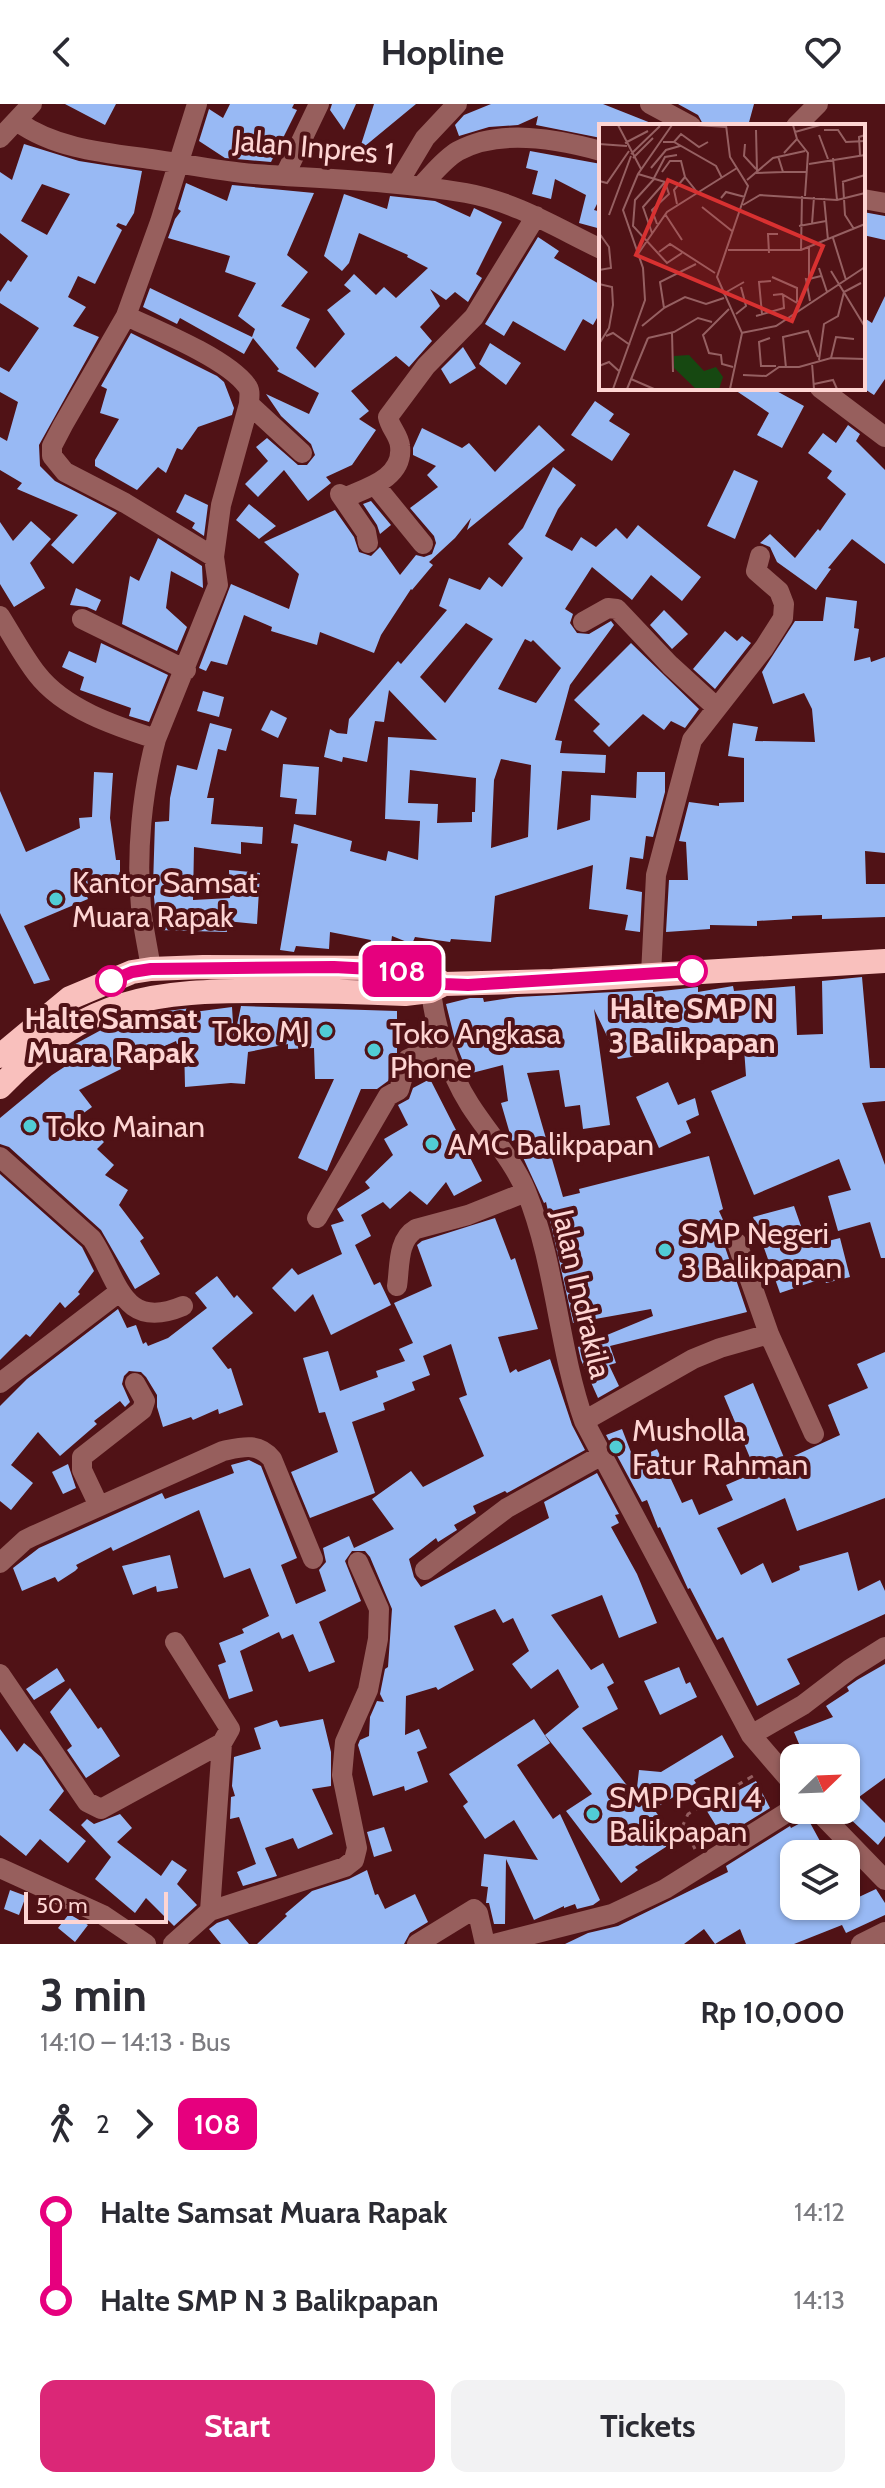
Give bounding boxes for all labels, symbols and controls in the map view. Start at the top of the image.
icon: back [40,30,84,74]
text: Hopline [381,30,504,74]
icon: heart [801,30,845,74]
street label: Jalan Inpres 1 [231,121,396,172]
inset map [599,124,865,390]
place label: Kantor Samsat Muara Rapak [72,864,258,935]
marker: Kantor Samsat Muara Rapak [47,890,65,908]
line badge: 108 [356,945,448,997]
text: 108 [378,954,426,988]
marker: Halte SMP N 3 Balikpapan [677,956,707,986]
marker: Halte Samsat Muara Rapak [96,966,126,996]
place label: Halte SMP N 3 Balikpapan [608,990,776,1061]
place label: Halte Samsat Muara Rapak [25,1000,197,1071]
place label: Toko MJ [212,1013,310,1050]
place label: Toko Angkasa Phone [390,1015,561,1086]
marker: Toko MJ [317,1022,335,1040]
marker: Toko Angkasa Phone [365,1041,383,1059]
place label: Toko Mainan [46,1108,205,1145]
marker: Toko Mainan [21,1117,39,1135]
place label: AMC Balikpapan [448,1126,654,1163]
marker: AMC Balikpapan [423,1135,441,1153]
street label: Jalan Indrakila [544,1205,620,1383]
place label: SMP Negeri 3 Balikpapan [681,1215,842,1286]
marker: SMP Negeri 3 Balikpapan [656,1241,674,1259]
place label: Musholla Fatur Rahman [632,1412,808,1483]
marker: Musholla Fatur Rahman [607,1438,625,1456]
north arrow [780,1744,860,1824]
map controls [780,1744,860,1920]
place label: SMP PGRI 4 Balikpapan [609,1779,762,1850]
marker: SMP PGRI 4 Balikpapan [584,1805,602,1823]
button: layers [780,1840,860,1920]
scale bar [24,1888,168,1924]
text: 50 m [36,1892,88,1919]
text: 3 min [40,1969,147,2022]
text: Rp 10,000 [700,1994,845,2031]
text: 14:10 – 14:13 · Bus [40,2026,231,2058]
icon: walk [40,2102,84,2146]
icon: forward [122,2102,166,2146]
text: 108 [194,2107,241,2141]
text: 2 [96,2108,110,2140]
text: Halte Samsat Muara Rapak [100,2194,447,2231]
text: 14:12 [794,2196,845,2228]
text: Halte SMP N 3 Balikpapan [100,2282,439,2319]
text: 14:13 [794,2284,845,2316]
button: Start [40,2380,435,2472]
button: Tickets [451,2380,845,2472]

